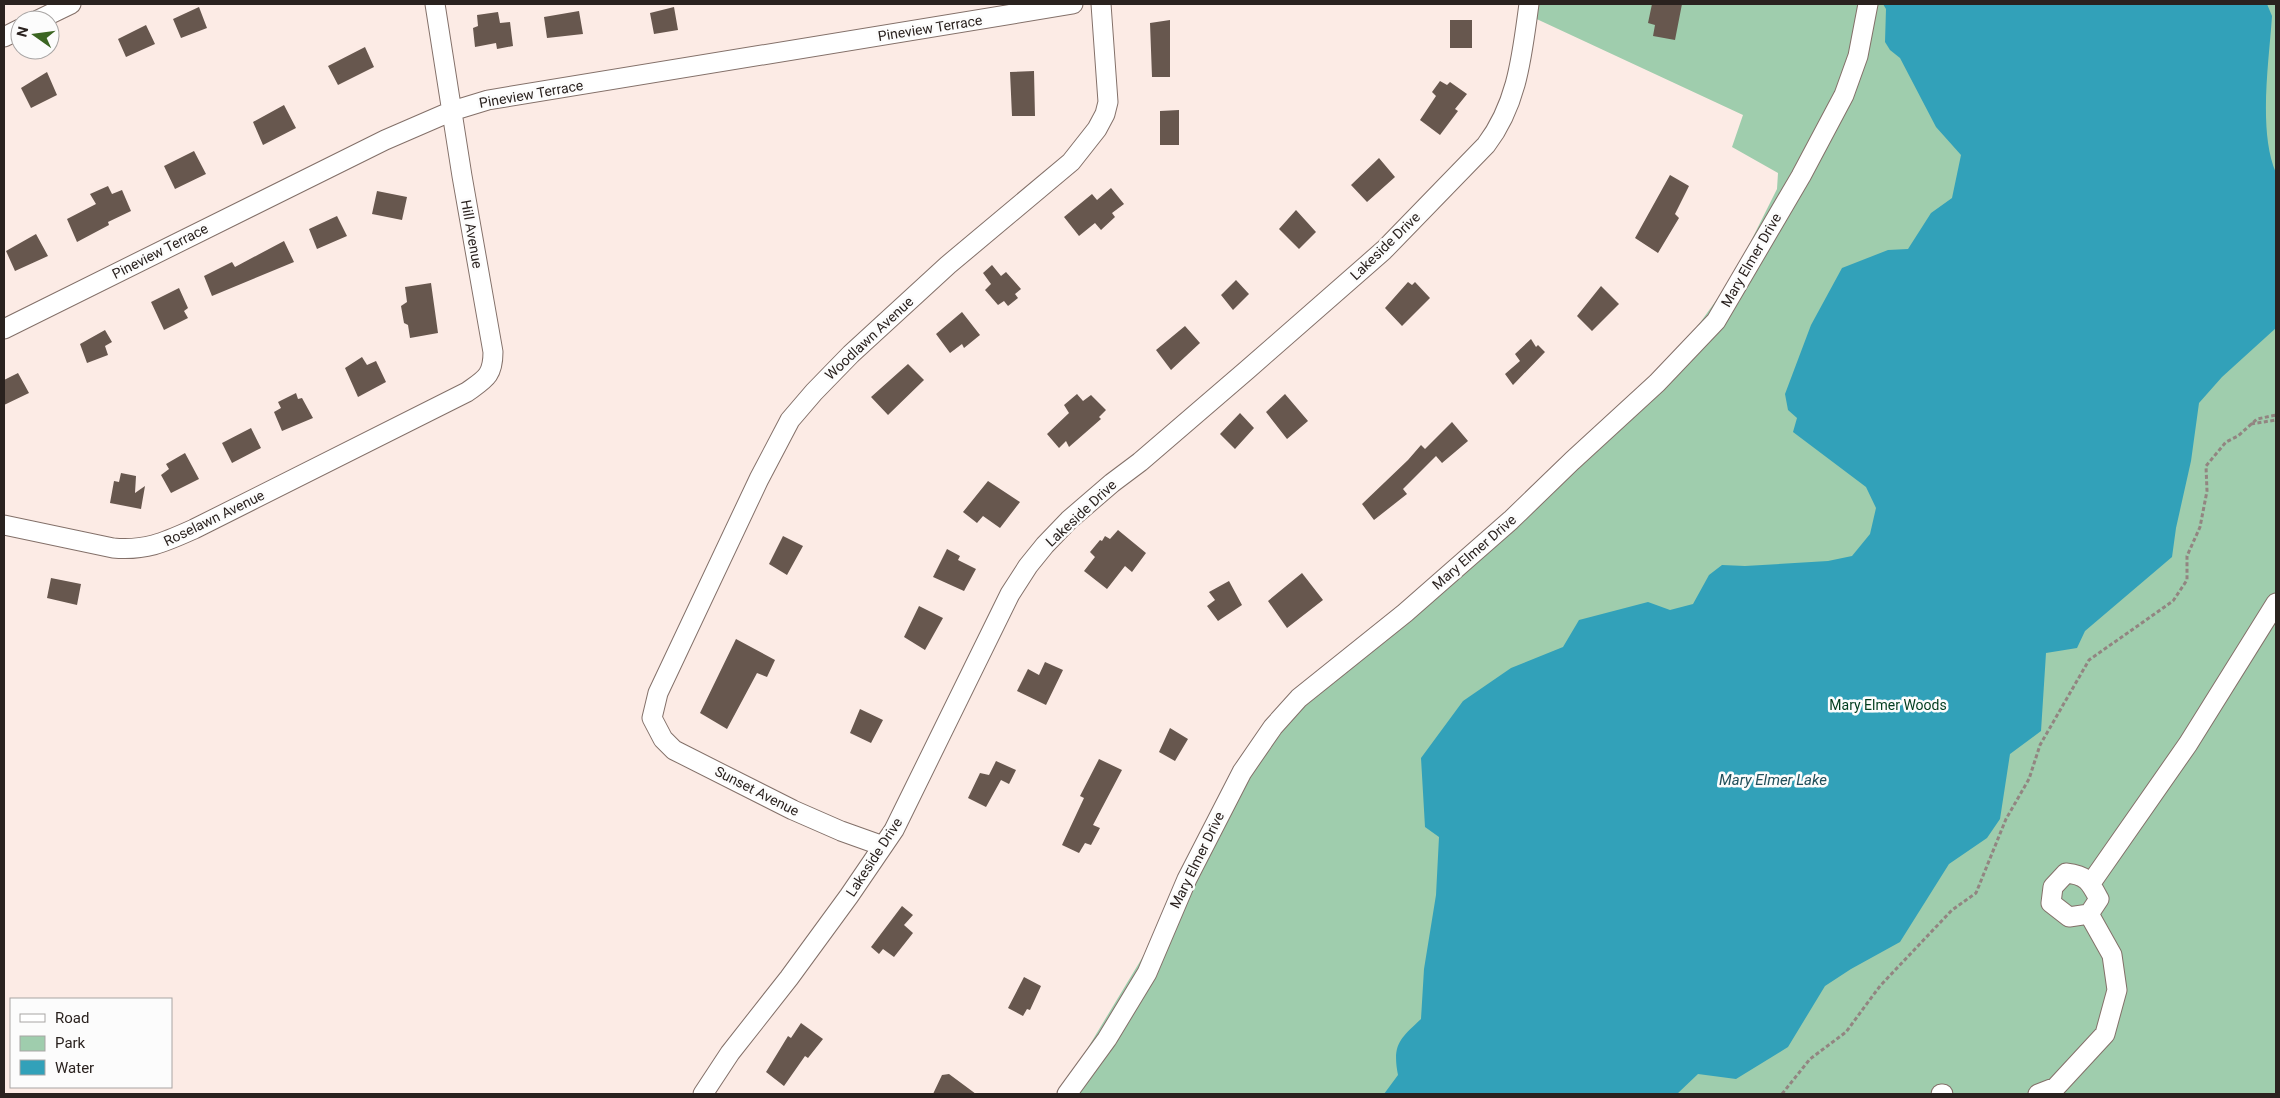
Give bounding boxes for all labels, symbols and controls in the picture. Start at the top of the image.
north arrow [10,10,60,60]
street label: Pineview Terrace [877,12,983,44]
text: N [13,25,31,39]
street label: Pineview Terrace [478,77,584,111]
street label: Hill Avenue [458,198,486,270]
street label: Lakeside Drive [1347,209,1423,283]
street label: Mary Elmer Drive [1718,210,1784,310]
street label: Pineview Terrace [109,220,211,282]
street label: Woodlawn Avenue [822,293,916,383]
street label: Lakeside Drive [1042,476,1120,550]
street label: Roselawn Avenue [161,487,267,549]
street label: Mary Elmer Drive [1429,511,1519,593]
park label: Mary Elmer Woods [1829,697,1947,713]
street label: Sunset Avenue [712,763,802,819]
water label: Mary Elmer Lake [1719,771,1827,789]
street label: Mary Elmer Drive [1167,809,1227,911]
street label: Lakeside Drive [843,815,905,899]
legend [10,998,172,1088]
text: Road [55,1009,89,1027]
text: Park [55,1034,86,1052]
text: Water [55,1059,94,1077]

